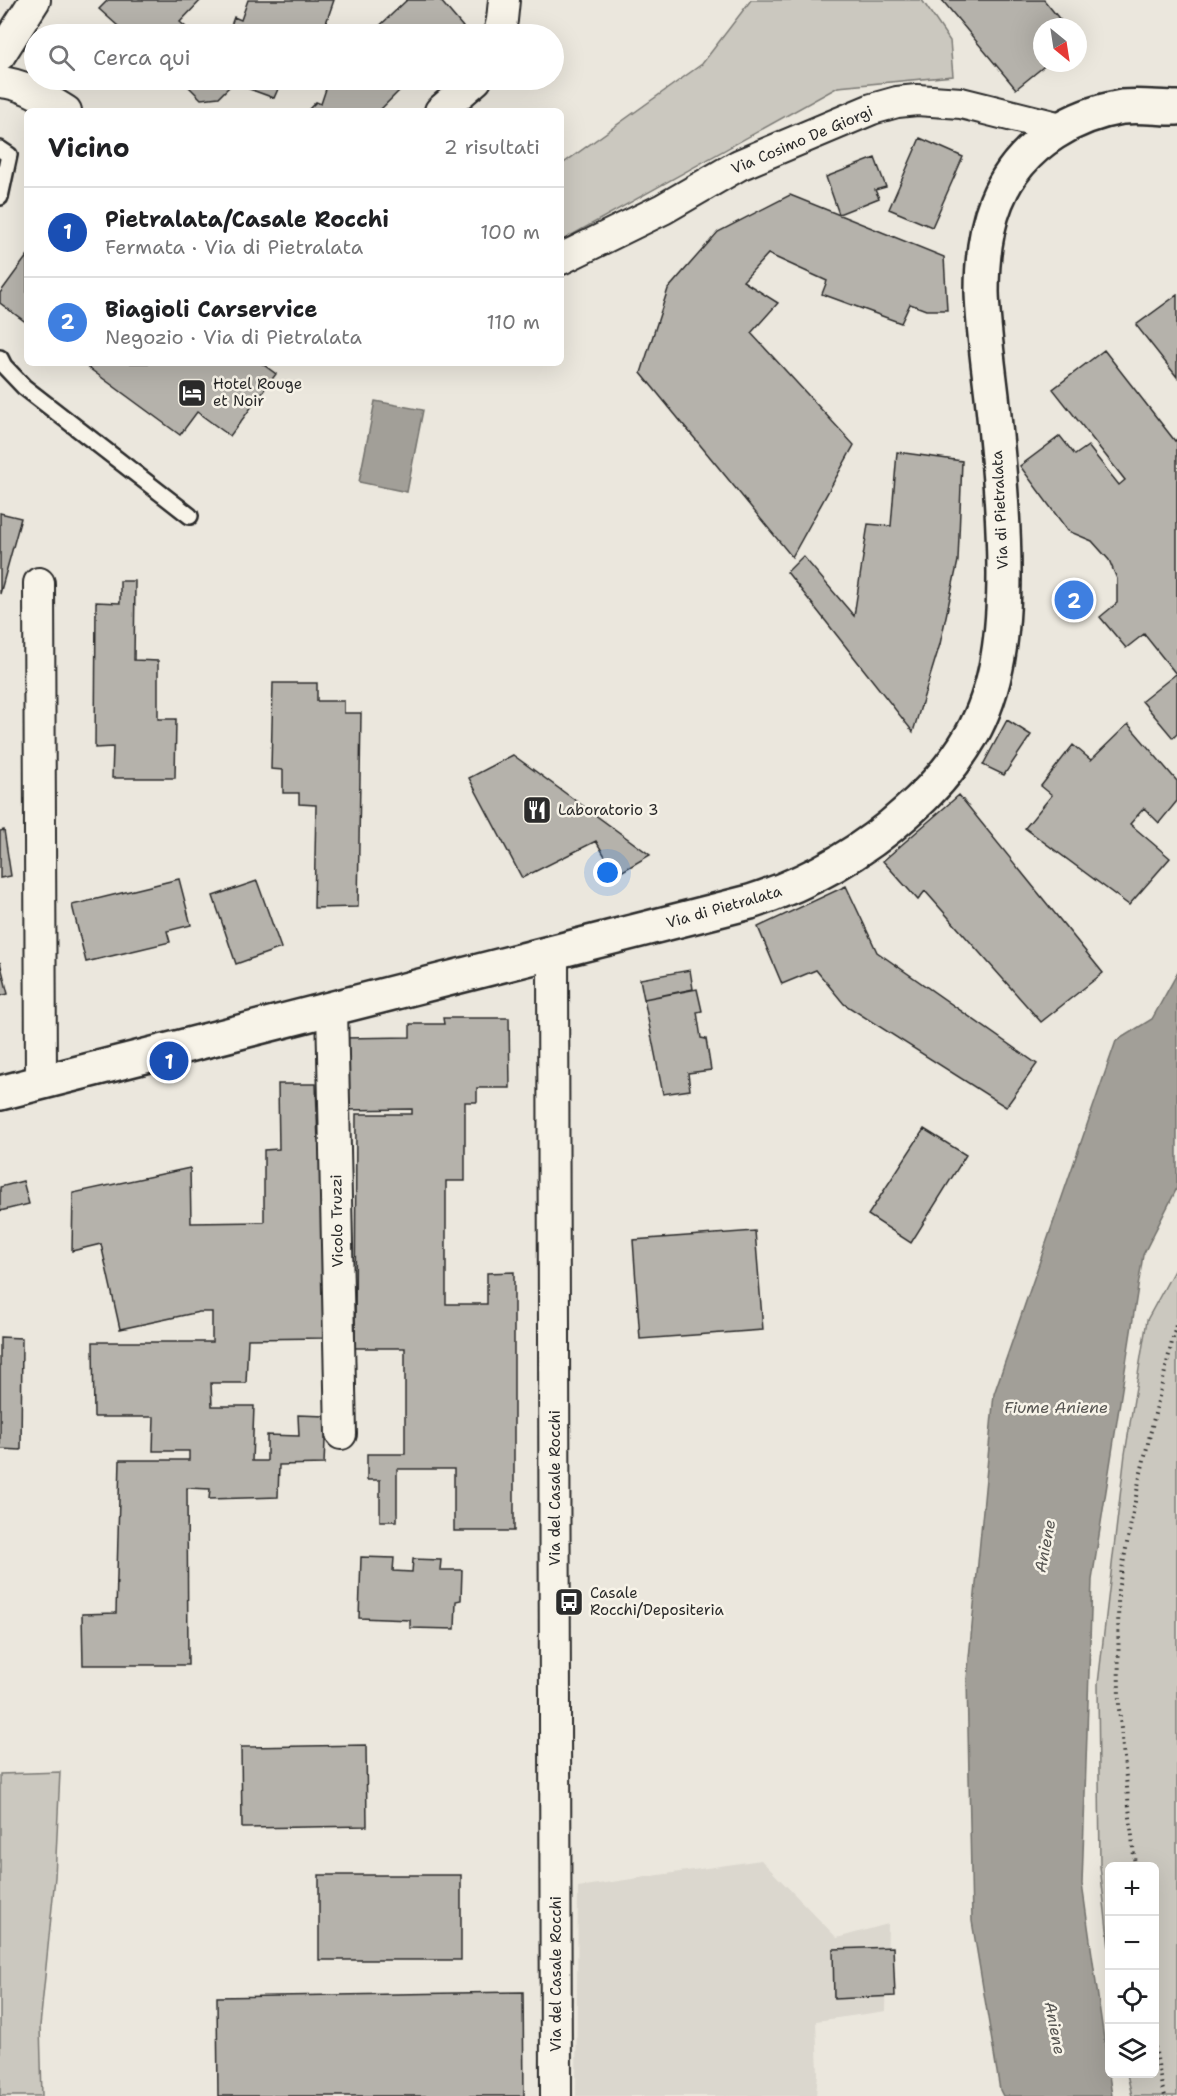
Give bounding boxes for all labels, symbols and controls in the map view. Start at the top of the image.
north arrow [1033,18,1087,72]
search box [24,24,564,90]
icon: search [45,41,78,74]
text: Cerca qui [93,43,191,72]
street label: Via Cosimo De Giorgi [728,101,876,179]
text: Vicino [48,130,130,165]
text: 2 risultati [444,134,540,160]
text: Pietralata/Casale Rocchi [105,205,389,234]
text: 1 [63,219,72,245]
text: 100 m [480,219,540,245]
text: Fermata · Via di Pietralata [105,234,363,260]
text: Biagioli Carservice [105,295,318,324]
text: 2 [61,309,75,335]
text: 110 m [486,309,540,335]
text: Negozio · Via di Pietralata [105,324,362,350]
place label: Hotel Rouge et Noir [213,374,302,411]
hotel icon: Hotel Rouge et Noir [176,377,208,409]
street label: Via di Pietralata [987,449,1013,570]
pin: 2 [1054,578,1094,622]
restaurant icon: Laboratorio 3 [521,794,553,826]
place label: Laboratorio 3 [558,800,659,820]
your location [593,858,622,887]
street label: Via di Pietralata [664,881,785,933]
pin: 1 [150,1038,188,1084]
street label: Vicolo Truzzi [326,1174,348,1268]
water label: Fiume Aniene [1004,1397,1108,1418]
street label: Via del Casale Rocchi [545,1410,565,1566]
water label: Aniene [1030,1518,1060,1574]
place label: Casale Rocchi/Depositeria [590,1583,724,1620]
bus stop icon: Casale Rocchi/Depositeria [553,1586,585,1618]
map controls [1105,1862,1159,2078]
button: + [1105,1862,1159,1916]
street label: Via del Casale Rocchi [546,1896,566,2052]
button: − [1105,1916,1159,1970]
button: locate [1105,1970,1159,2024]
water label: Aniene [1040,2000,1070,2056]
button: layers [1105,2024,1159,2078]

